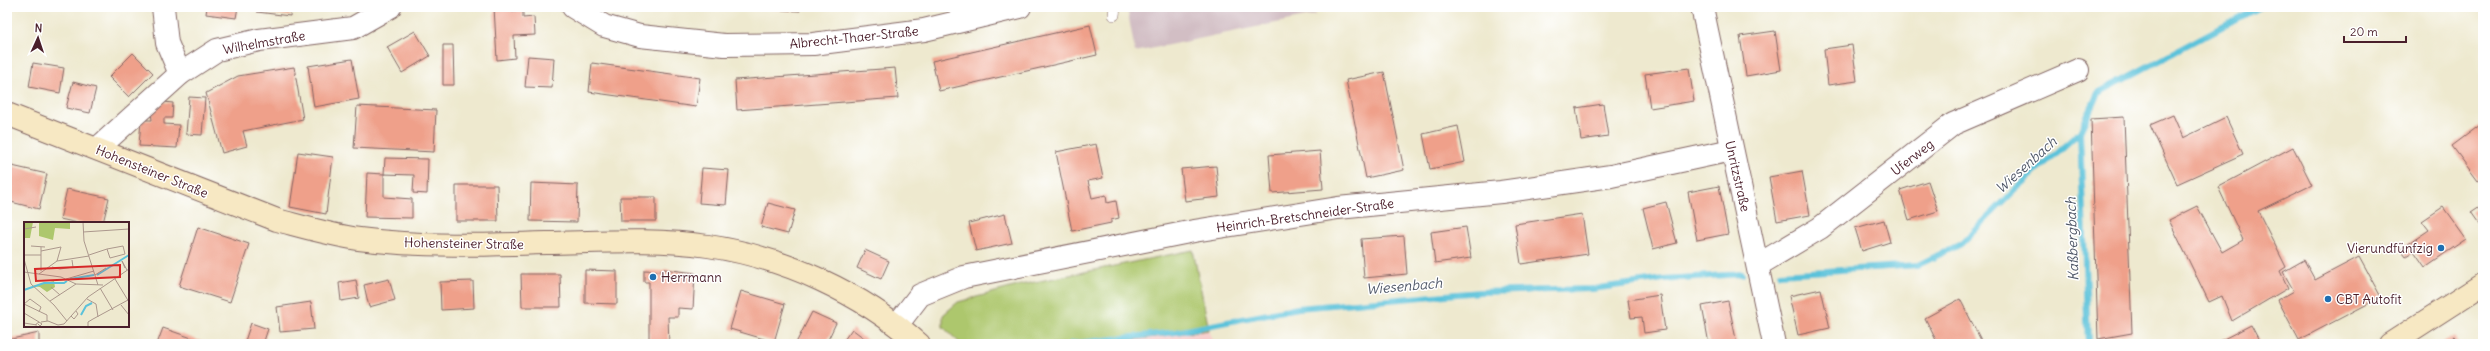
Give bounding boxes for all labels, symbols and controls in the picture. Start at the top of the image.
north arrow [18,18,58,58]
scale bar [2344,18,2406,44]
text: N [34,21,43,35]
street label: Albrecht-Thaer-Straße [789,22,919,53]
text: 20 m [2350,24,2378,39]
street label: Wilhelmstraße [222,27,307,58]
water label: Wiesenbach [1992,132,2061,197]
street label: Uferweg [1888,135,1937,179]
street label: Unritzstraße [1721,139,1754,213]
street label: Hohensteiner Straße [93,141,211,202]
street label: Heinrich-Bretschneider-Straße [1215,195,1395,236]
water label: Kaßbergbach [2062,196,2082,281]
inset map [24,222,129,327]
street label: Hohensteiner Straße [404,234,524,253]
place label: Vierundfünfzig [2347,240,2433,257]
marker: Vierundfünfzig [2436,243,2446,253]
place label: Herrmann [661,269,722,286]
marker: Herrmann [648,272,658,282]
water label: Wiesenbach [1365,274,1444,298]
place label: CBT Autofit [2336,291,2402,308]
marker: CBT Autofit [2323,294,2333,304]

